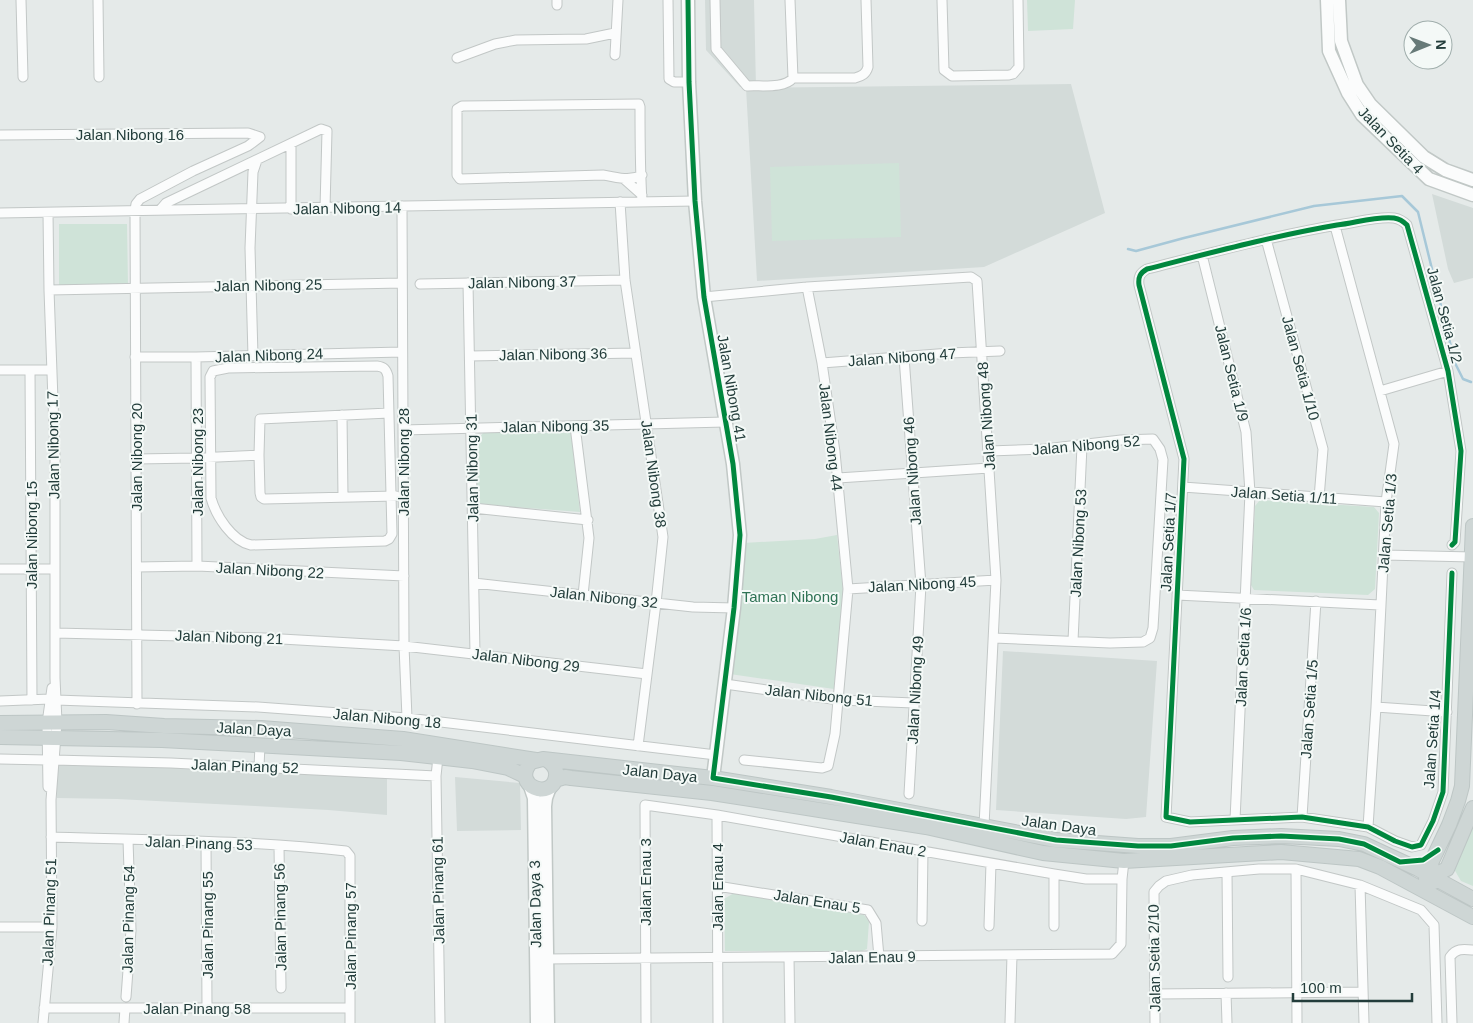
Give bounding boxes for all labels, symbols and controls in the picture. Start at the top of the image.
north arrow [1403,20,1453,70]
text: N [1433,40,1449,50]
street label: Jalan Setia 4 [1355,103,1427,177]
street label: Jalan Nibong 16 [76,126,184,143]
street label: Jalan Nibong 14 [293,199,401,217]
street label: Jalan Setia 1/2 [1424,265,1466,365]
street label: Jalan Nibong 37 [468,273,576,291]
street label: Jalan Nibong 25 [214,276,322,294]
street label: Jalan Setia 1/10 [1279,314,1323,422]
street label: Jalan Setia 1/9 [1212,323,1252,423]
street label: Jalan Nibong 41 [714,333,750,443]
street label: Jalan Nibong 24 [215,345,323,365]
street label: Jalan Nibong 36 [499,345,607,363]
street label: Jalan Nibong 47 [847,345,957,369]
street label: Jalan Nibong 48 [974,361,998,471]
street label: Jalan Nibong 44 [816,382,846,492]
street label: Jalan Nibong 17 [44,391,62,499]
street label: Jalan Nibong 20 [128,403,145,511]
street label: Jalan Nibong 23 [189,408,206,516]
street label: Jalan Nibong 28 [395,408,412,516]
street label: Jalan Nibong 31 [463,414,481,522]
street label: Jalan Nibong 46 [900,416,924,526]
street label: Jalan Nibong 35 [501,417,609,435]
street label: Jalan Nibong 38 [638,419,670,529]
street label: Jalan Nibong 52 [1031,432,1141,458]
street label: Jalan Setia 1/3 [1374,473,1400,573]
street label: Jalan Nibong 15 [23,481,40,589]
street label: Jalan Setia 1/11 [1230,483,1338,507]
street label: Jalan Nibong 53 [1067,488,1089,598]
street label: Jalan Setia 1/7 [1157,492,1179,592]
street label: Jalan Nibong 22 [215,559,325,581]
street label: Jalan Nibong 45 [867,573,977,595]
street label: Jalan Nibong 32 [549,583,659,611]
park label: Taman Nibong [742,588,838,605]
street label: Jalan Setia 1/6 [1232,607,1254,707]
street label: Jalan Nibong 21 [175,627,283,647]
street label: Jalan Nibong 49 [904,635,926,745]
street label: Jalan Nibong 29 [471,645,581,675]
street label: Jalan Setia 1/5 [1297,659,1321,759]
street label: Jalan Nibong 51 [764,681,874,709]
street label: Jalan Setia 1/4 [1420,689,1444,789]
street label: Jalan Nibong 18 [332,705,442,731]
street label: Jalan Daya [216,719,293,739]
street label: Jalan Pinang 52 [191,756,299,776]
street label: Jalan Daya [622,761,699,785]
street label: Jalan Daya [1021,811,1098,839]
street label: Jalan Enau 2 [838,828,928,860]
street label: Jalan Pinang 53 [145,833,253,853]
street label: Jalan Pinang 61 [429,836,447,944]
street label: Jalan Enau 3 [637,838,654,926]
street label: Jalan Enau 4 [709,843,726,931]
street label: Jalan Pinang 51 [39,858,59,966]
street label: Jalan Daya 3 [526,860,544,948]
street label: Jalan Pinang 56 [271,863,289,971]
street label: Jalan Pinang 54 [119,865,137,973]
street label: Jalan Pinang 55 [199,871,216,979]
street label: Jalan Pinang 57 [342,882,359,990]
street label: Jalan Enau 5 [772,886,862,916]
street label: Jalan Setia 2/10 [1145,904,1163,1012]
street label: Jalan Enau 9 [828,948,916,966]
scale bar [1293,970,1412,1002]
text: 100 m [1300,979,1342,996]
street label: Jalan Pinang 58 [143,1000,251,1017]

